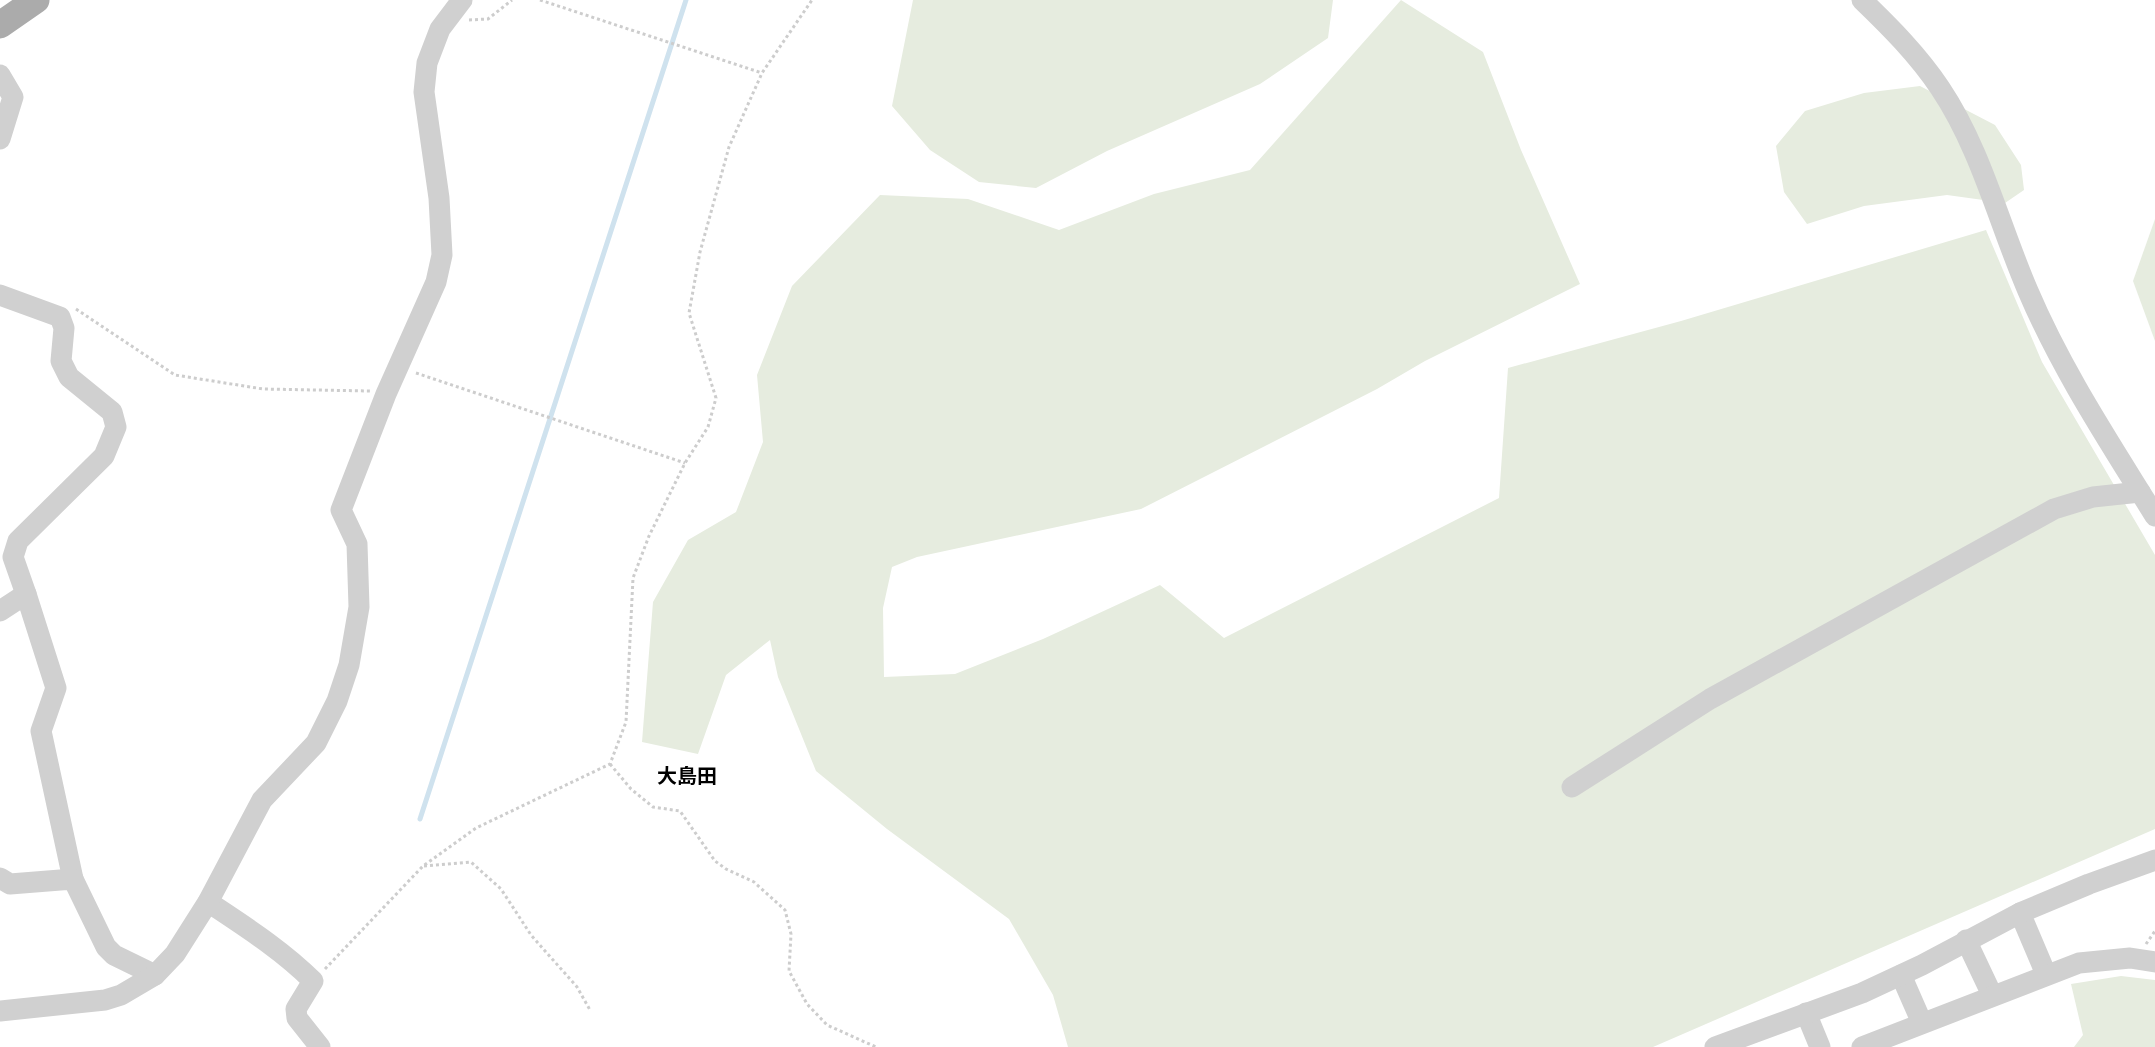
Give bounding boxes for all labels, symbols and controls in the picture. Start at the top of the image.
district label: 大島田 [657,763,717,788]

